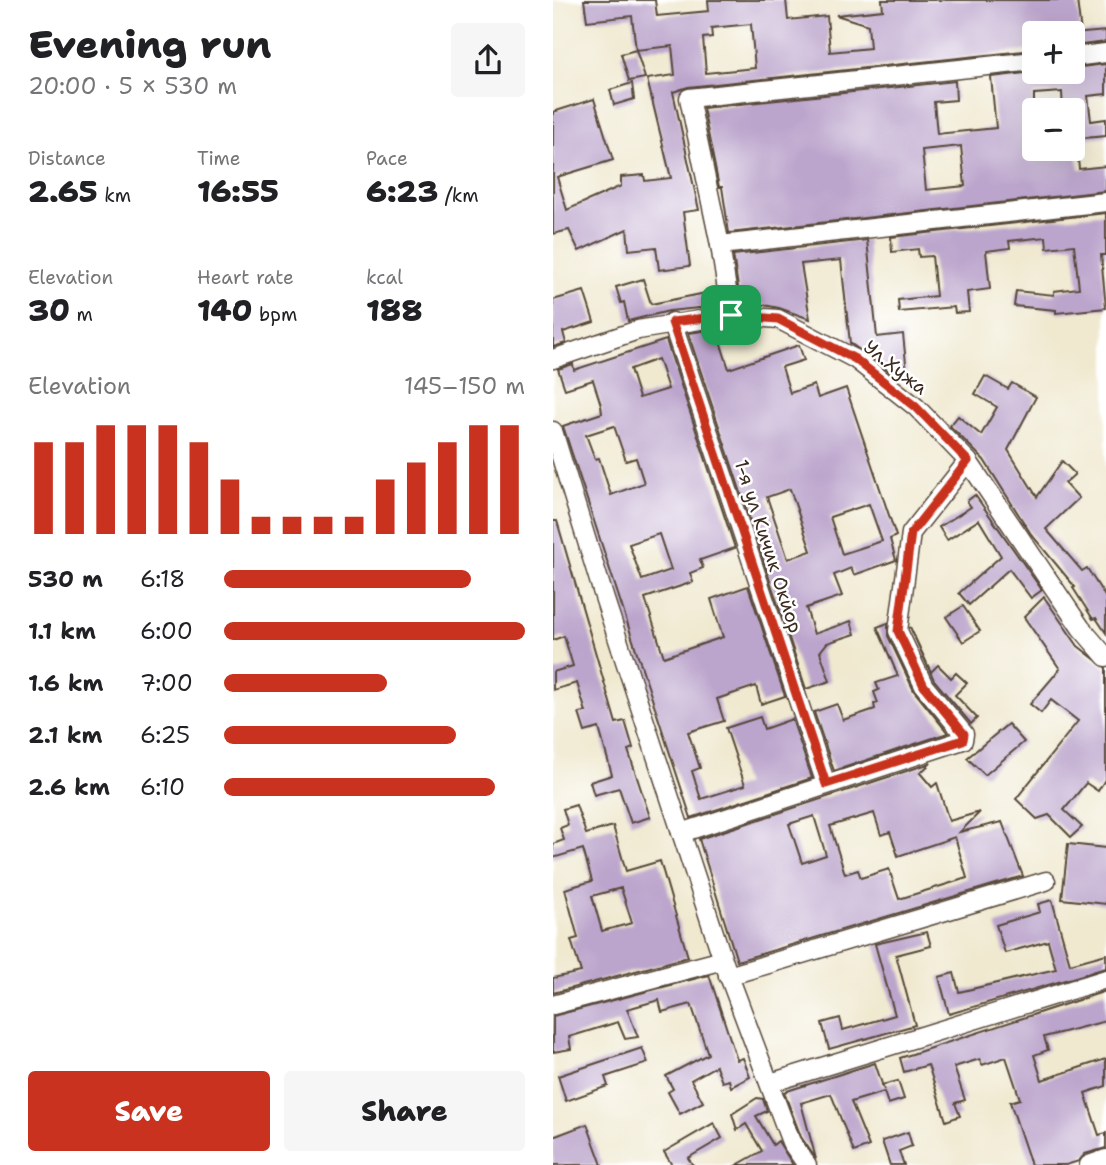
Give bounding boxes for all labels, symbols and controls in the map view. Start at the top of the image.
text: Evening run [28,19,271,70]
map controls [1022,21,1085,161]
button: + [1022,21,1085,84]
button: share [451,23,525,97]
text: 20:00 · 5 × 530 m [28,71,237,101]
button: − [1022,98,1085,161]
text: Distance [28,146,106,171]
text: Time [197,146,241,171]
text: Pace [366,146,408,171]
text: 2.65 [28,171,98,212]
text: 16:55 [197,171,279,212]
text: 6:23 [366,171,438,212]
text: km [98,183,131,208]
text: /km [438,183,479,208]
text: Elevation [28,265,113,290]
text: Heart rate [197,265,294,290]
text: kcal [366,265,403,290]
pin [701,285,761,345]
text: 30 [28,290,70,331]
text: 140 [197,290,253,331]
text: 188 [366,290,423,331]
icon: arrive [712,296,750,334]
text: m [70,302,93,327]
text: bpm [253,302,297,327]
street label: Ул.Хужа [859,335,933,400]
text: Elevation [28,371,131,401]
text: 145–150 m [404,371,525,401]
street label: 1-я ул Кичик Окйор [729,456,808,636]
text: 530 m [28,564,103,594]
text: 6:18 [140,564,185,594]
text: 1.1 km [28,616,96,646]
text: 6:00 [140,616,193,646]
text: 1.6 km [28,668,103,698]
text: 7:00 [140,668,193,698]
text: 2.1 km [28,720,102,750]
text: 6:25 [140,720,190,750]
text: 2.6 km [28,772,110,802]
text: 6:10 [140,772,185,802]
button: Save [28,1071,270,1151]
button: Share [284,1071,525,1151]

